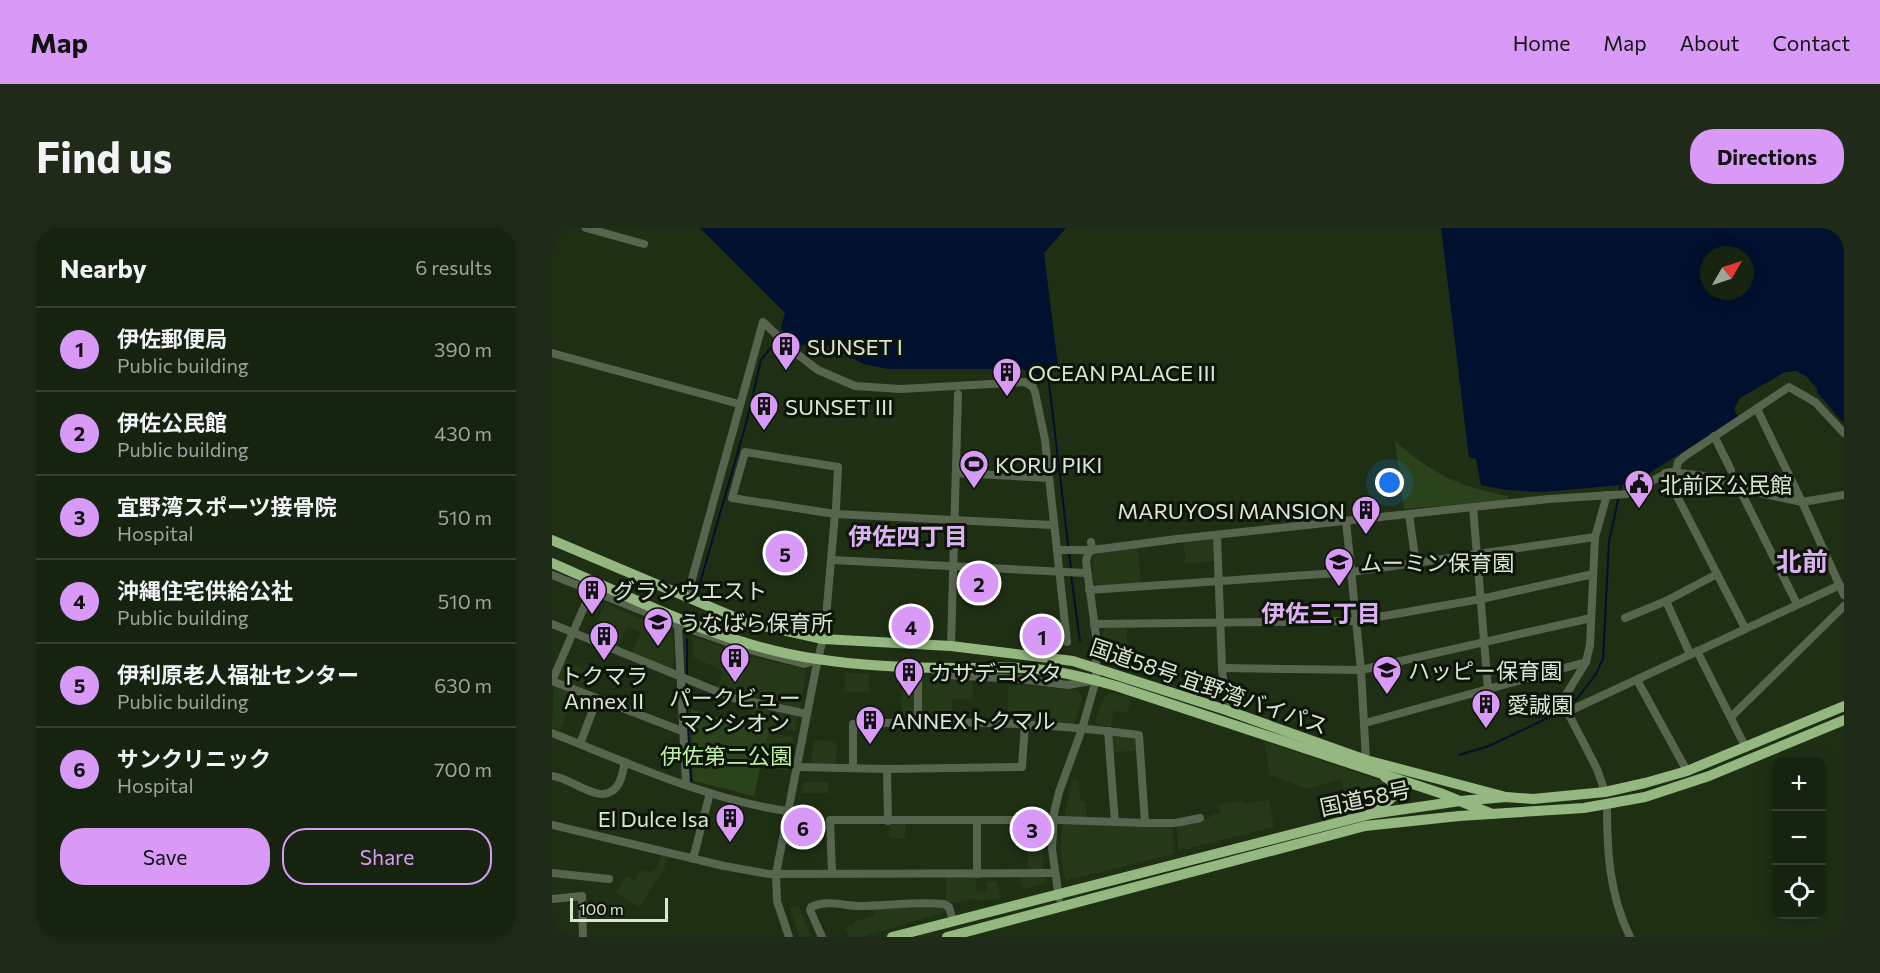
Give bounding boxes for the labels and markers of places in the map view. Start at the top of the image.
building icon: SUNSET I [770,330,802,372]
place label: SUNSET I [807,333,903,360]
building icon: OCEAN PALACE III [991,356,1023,398]
place label: OCEAN PALACE III [1028,359,1216,386]
building icon: SUNSET III [748,390,780,432]
place label: SUNSET III [785,393,893,420]
sports icon: KORU PIKI [958,448,990,490]
place label: KORU PIKI [995,451,1102,478]
public building icon: 北前区公民館 [1623,468,1655,510]
place label: 北前区公民館 [1660,471,1792,498]
building icon: MARUYOSI MANSION [1350,494,1382,536]
place label: MARUYOSI MANSION [1117,497,1345,524]
pin: 5 [766,530,804,576]
school or university icon: ムーミン保育園 [1323,546,1355,588]
place label: ムーミン保育園 [1360,549,1514,576]
pin: 2 [960,560,998,606]
building icon: グランウエスト [576,574,608,616]
place label: グランウエスト [613,577,767,604]
pin: 4 [892,604,930,648]
school or university icon: うなばら保育所 [642,606,674,648]
place label: うなばら保育所 [679,609,833,636]
pin: 1 [1022,614,1062,658]
building icon: トクマラ Annex II [588,620,620,662]
building icon: パークビュー マンシオン [719,642,751,684]
school or university icon: ハッピー保育園 [1371,654,1403,696]
building icon: カサデコスタ [893,656,925,698]
place label: ハッピー保育園 [1408,657,1562,684]
place label: カサデコスタ [930,659,1062,686]
place label: トクマラ Annex II [560,662,648,714]
place label: パークビュー マンシオン [669,684,801,736]
building icon: 愛誠園 [1470,688,1502,730]
place label: 愛誠園 [1507,691,1573,718]
building icon: ANNEXトクマル [854,704,886,746]
place label: ANNEXトクマル [891,707,1055,734]
building icon: El Dulce Isa [714,802,746,844]
pin: 6 [784,804,822,850]
place label: El Dulce Isa [598,805,709,832]
pin: 3 [1012,806,1052,852]

